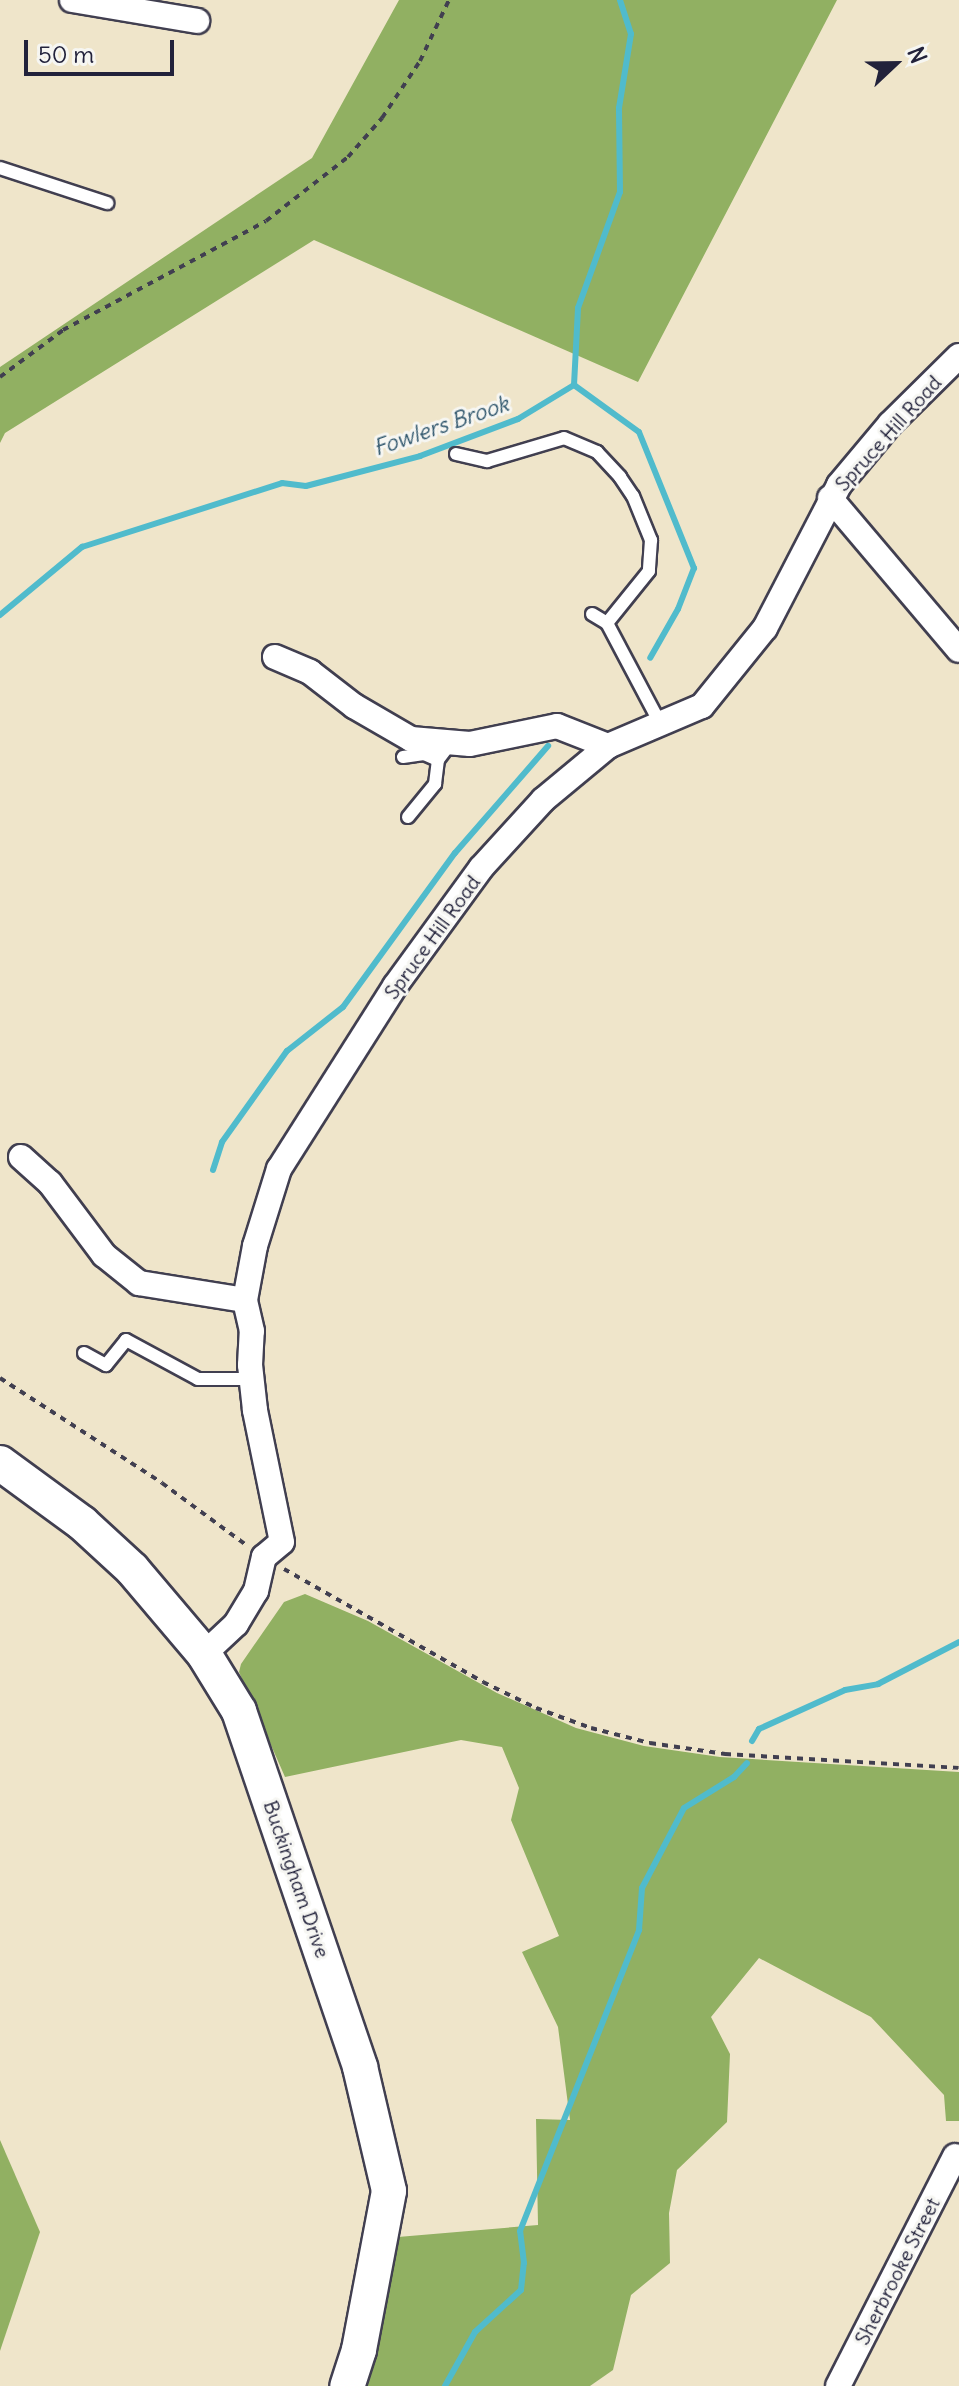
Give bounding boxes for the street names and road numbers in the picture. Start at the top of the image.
street label: Spruce Hill Road [830,370,946,496]
street label: Spruce Hill Road [379,870,485,1004]
street label: Buckingham Drive [259,1797,335,1961]
street label: Sherbrooke Street [850,2193,944,2349]

